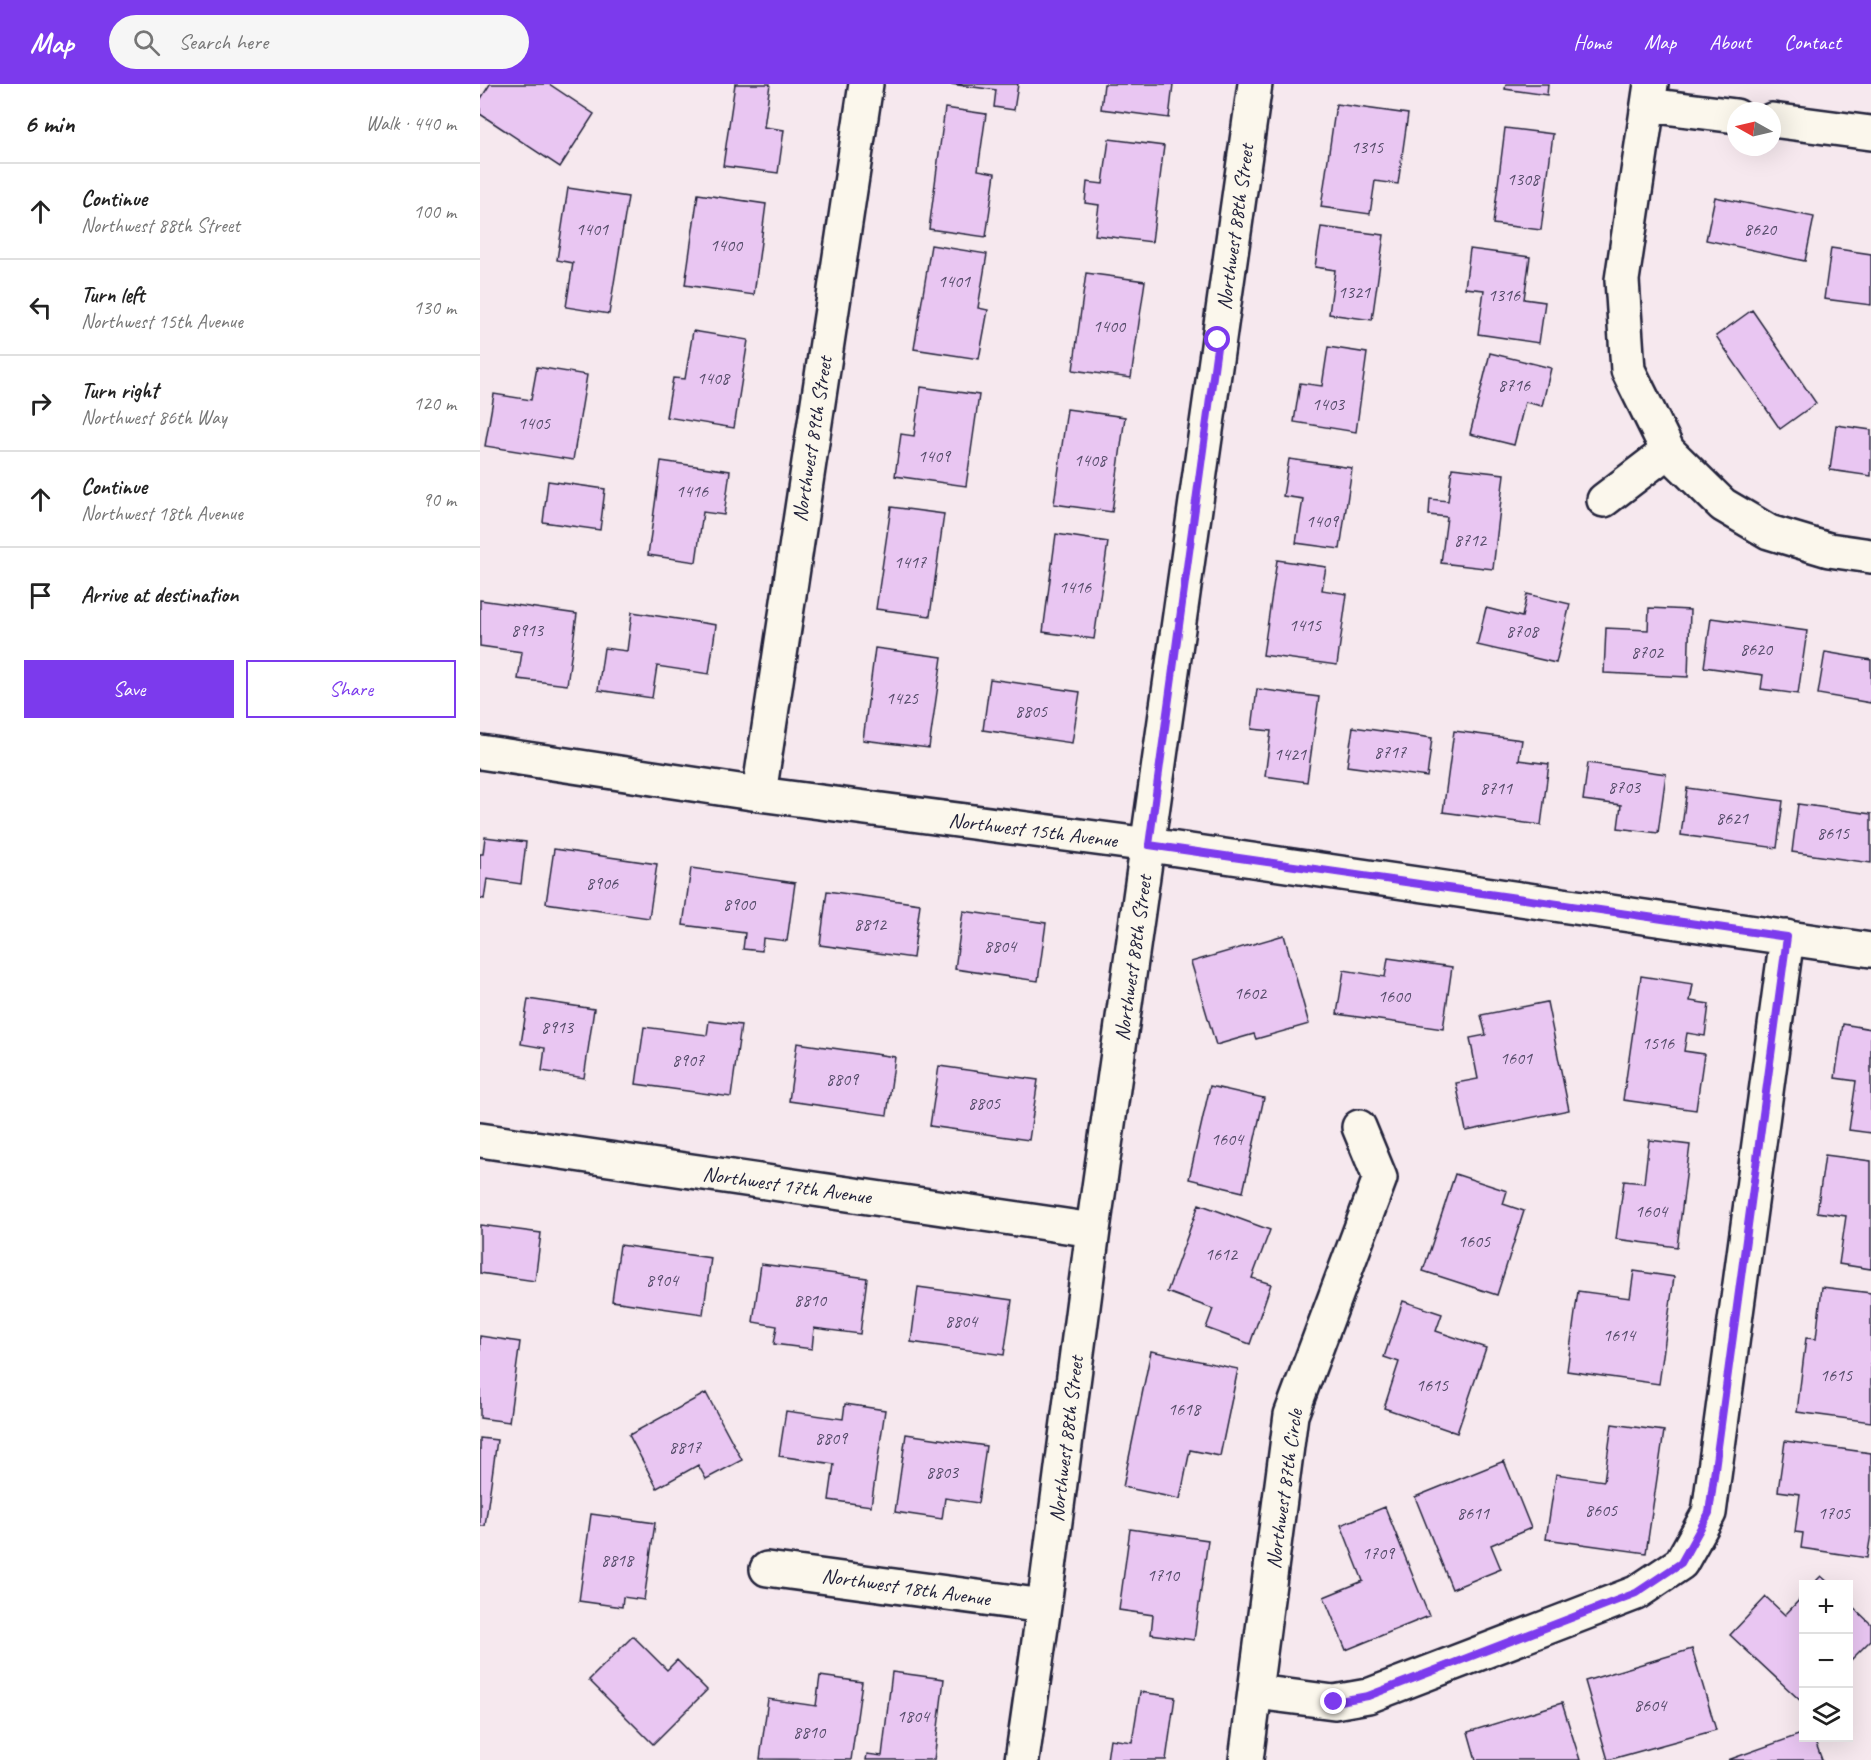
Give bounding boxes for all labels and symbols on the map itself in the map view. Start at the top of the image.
north arrow [1727,102,1781,156]
house number: 1315 [1351,136,1384,158]
street label: Northwest 88th Street [1211,141,1260,311]
house number: 1308 [1507,168,1541,190]
house number: 1401 [576,218,609,240]
house number: 8620 [1744,218,1778,240]
house number: 1400 [710,234,744,256]
house number: 1401 [938,270,971,292]
house number: 1321 [1338,281,1371,303]
house number: 1316 [1488,284,1521,306]
house number: 1400 [1093,315,1127,337]
route start [1204,326,1230,352]
street label: Northwest 89th Street [786,353,838,523]
house number: 1408 [697,367,731,389]
house number: 8716 [1498,374,1531,396]
house number: 1403 [1312,393,1346,415]
house number: 1405 [518,412,551,434]
house number: 1409 [918,445,952,467]
house number: 1408 [1074,449,1108,471]
house number: 1416 [676,480,709,502]
house number: 1409 [1306,510,1340,532]
house number: 8712 [1454,529,1488,551]
house number: 1417 [894,551,927,573]
house number: 1416 [1059,576,1092,598]
house number: 1415 [1289,614,1322,636]
house number: 8913 [511,619,545,641]
house number: 8708 [1506,620,1540,642]
house number: 8620 [1740,638,1774,660]
house number: 8702 [1631,641,1665,663]
house number: 1425 [886,687,919,709]
house number: 8805 [1015,700,1048,722]
house number: 8717 [1374,741,1407,763]
house number: 1421 [1274,743,1307,765]
house number: 8703 [1608,776,1642,798]
house number: 8711 [1480,777,1513,799]
street label: Northwest 15th Avenue [947,807,1120,853]
house number: 8621 [1716,807,1749,829]
house number: 8615 [1817,822,1850,844]
house number: 8906 [586,872,619,894]
street label: Northwest 88th Street [1109,872,1158,1042]
house number: 8900 [723,893,757,915]
house number: 8812 [854,913,888,935]
house number: 8804 [984,935,1018,957]
house number: 1602 [1234,982,1268,1004]
house number: 1600 [1378,985,1412,1007]
house number: 8913 [541,1016,575,1038]
house number: 1516 [1642,1032,1675,1054]
house number: 1601 [1500,1047,1533,1069]
house number: 8907 [672,1049,705,1071]
house number: 8809 [826,1068,860,1090]
house number: 8805 [968,1092,1001,1114]
house number: 1604 [1211,1128,1245,1150]
street label: Northwest 17th Avenue [701,1160,874,1210]
house number: 1604 [1635,1200,1669,1222]
house number: 1605 [1458,1230,1491,1252]
house number: 1612 [1205,1243,1239,1265]
house number: 8904 [646,1269,680,1291]
house number: 8810 [794,1289,828,1311]
house number: 8804 [945,1310,979,1332]
house number: 1614 [1603,1324,1637,1346]
street label: Northwest 88th Street [1043,1353,1089,1523]
house number: 1615 [1820,1364,1853,1386]
house number: 1615 [1416,1374,1449,1396]
house number: 1618 [1168,1398,1202,1420]
street label: Northwest 87th Circle [1260,1407,1308,1570]
house number: 8809 [815,1427,849,1449]
house number: 8817 [669,1436,702,1458]
house number: 8803 [926,1461,960,1483]
house number: 8605 [1585,1499,1618,1521]
house number: 8611 [1457,1502,1490,1524]
house number: 1705 [1818,1502,1851,1524]
house number: 1709 [1362,1542,1396,1564]
house number: 8818 [601,1549,635,1571]
street label: Northwest 18th Avenue [820,1562,993,1612]
house number: 1710 [1147,1564,1181,1586]
route end [1320,1688,1346,1714]
house number: 8604 [1634,1694,1668,1716]
house number: 1804 [897,1705,931,1727]
house number: 8810 [793,1721,827,1743]

